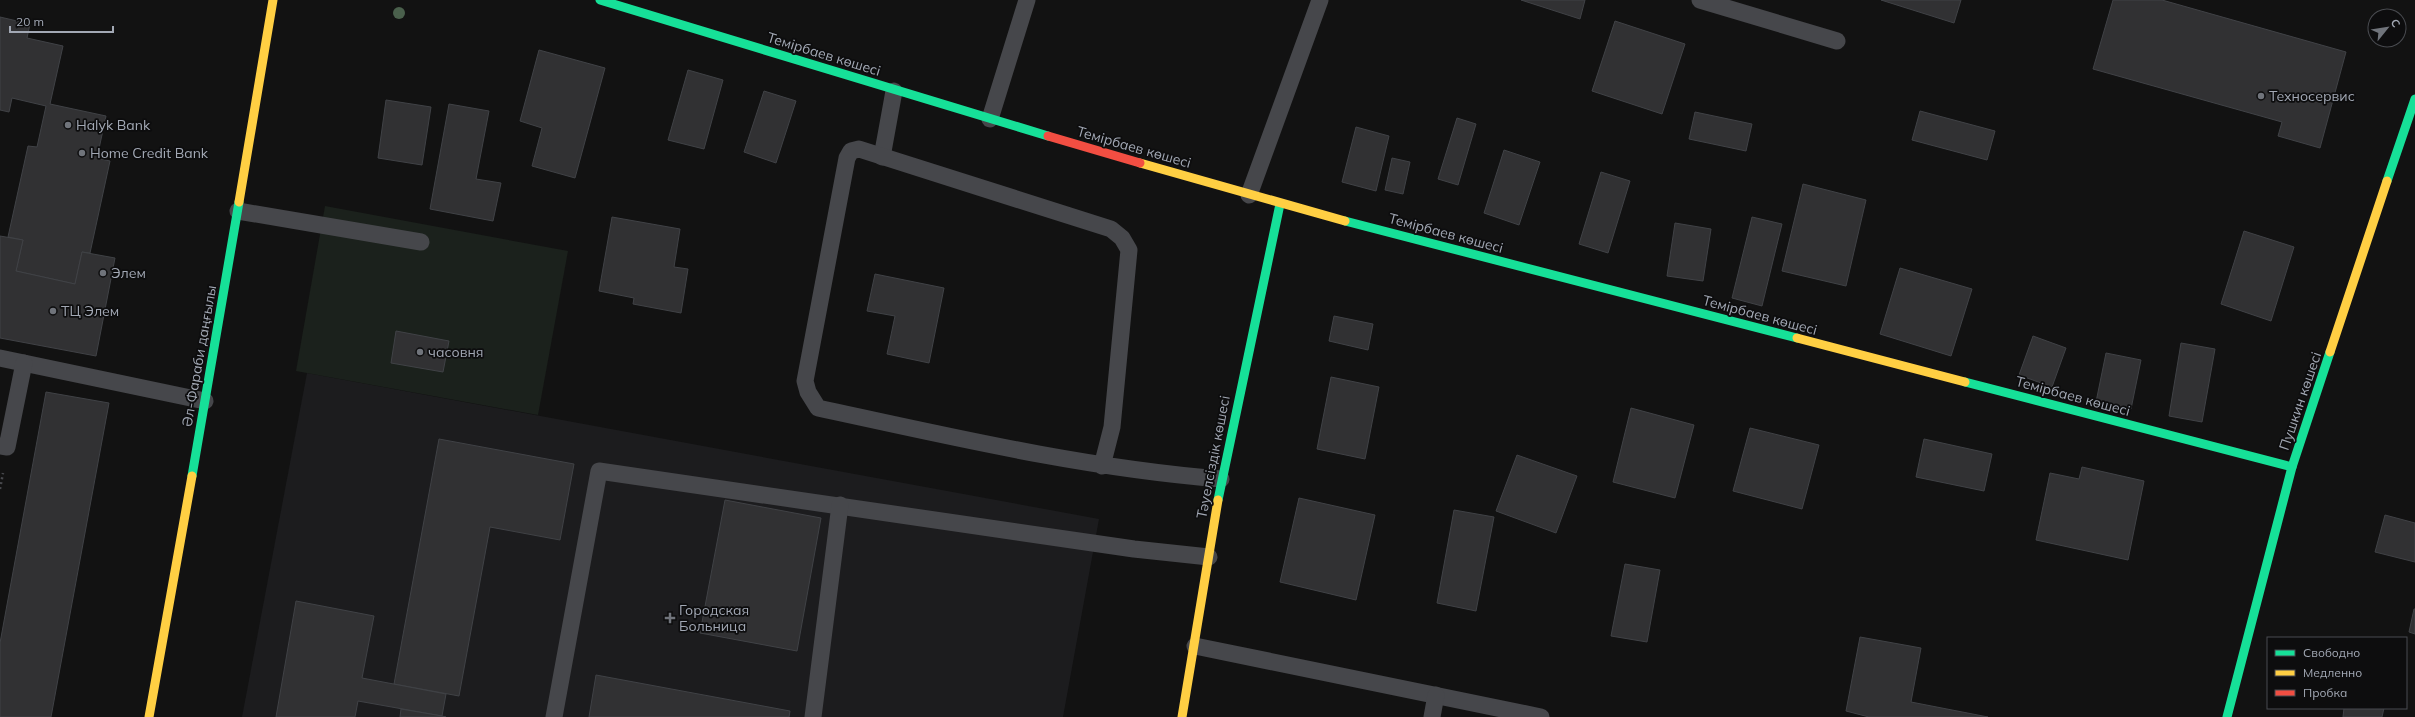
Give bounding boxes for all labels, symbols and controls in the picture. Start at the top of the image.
scale bar [10,8,113,34]
north arrow [2367,8,2407,48]
text: 20 m [16,14,44,29]
text: С [2388,16,2404,30]
street label: Темірбаев көшесі [765,28,883,80]
place label: Техносервис [2269,87,2355,105]
marker: Техносервис [2256,91,2266,101]
place label: Halyk Bank [76,116,151,134]
marker: Halyk Bank [63,120,73,130]
street label: Темірбаев көшесі [1075,122,1193,172]
place label: Home Credit Bank [90,144,209,162]
marker: Home Credit Bank [77,148,87,158]
street label: Темірбаев көшесі [1387,209,1505,257]
place label: Элем [111,264,146,282]
marker: Элем [98,268,108,278]
street label: Әл-Фараби даңғылы [178,284,220,428]
street label: Темірбаев көшесі [1701,291,1819,339]
place label: ТЦ Элем [61,302,119,320]
marker: ТЦ Элем [48,306,58,316]
place label: часовня [428,343,484,361]
marker: часовня [415,347,425,357]
street label: Пушкин көшесі [2275,349,2325,453]
street label: Темірбаев көшесі [2014,372,2132,420]
street label: Тәуелсіздік көшесі [1192,394,1234,520]
place label: Городская Больница [679,601,749,635]
marker: Городская Больница [664,612,676,624]
legend [2267,637,2407,709]
text: Свободно [2303,645,2360,660]
text: Медленно [2303,665,2362,680]
text: Пробка [2303,685,2347,700]

